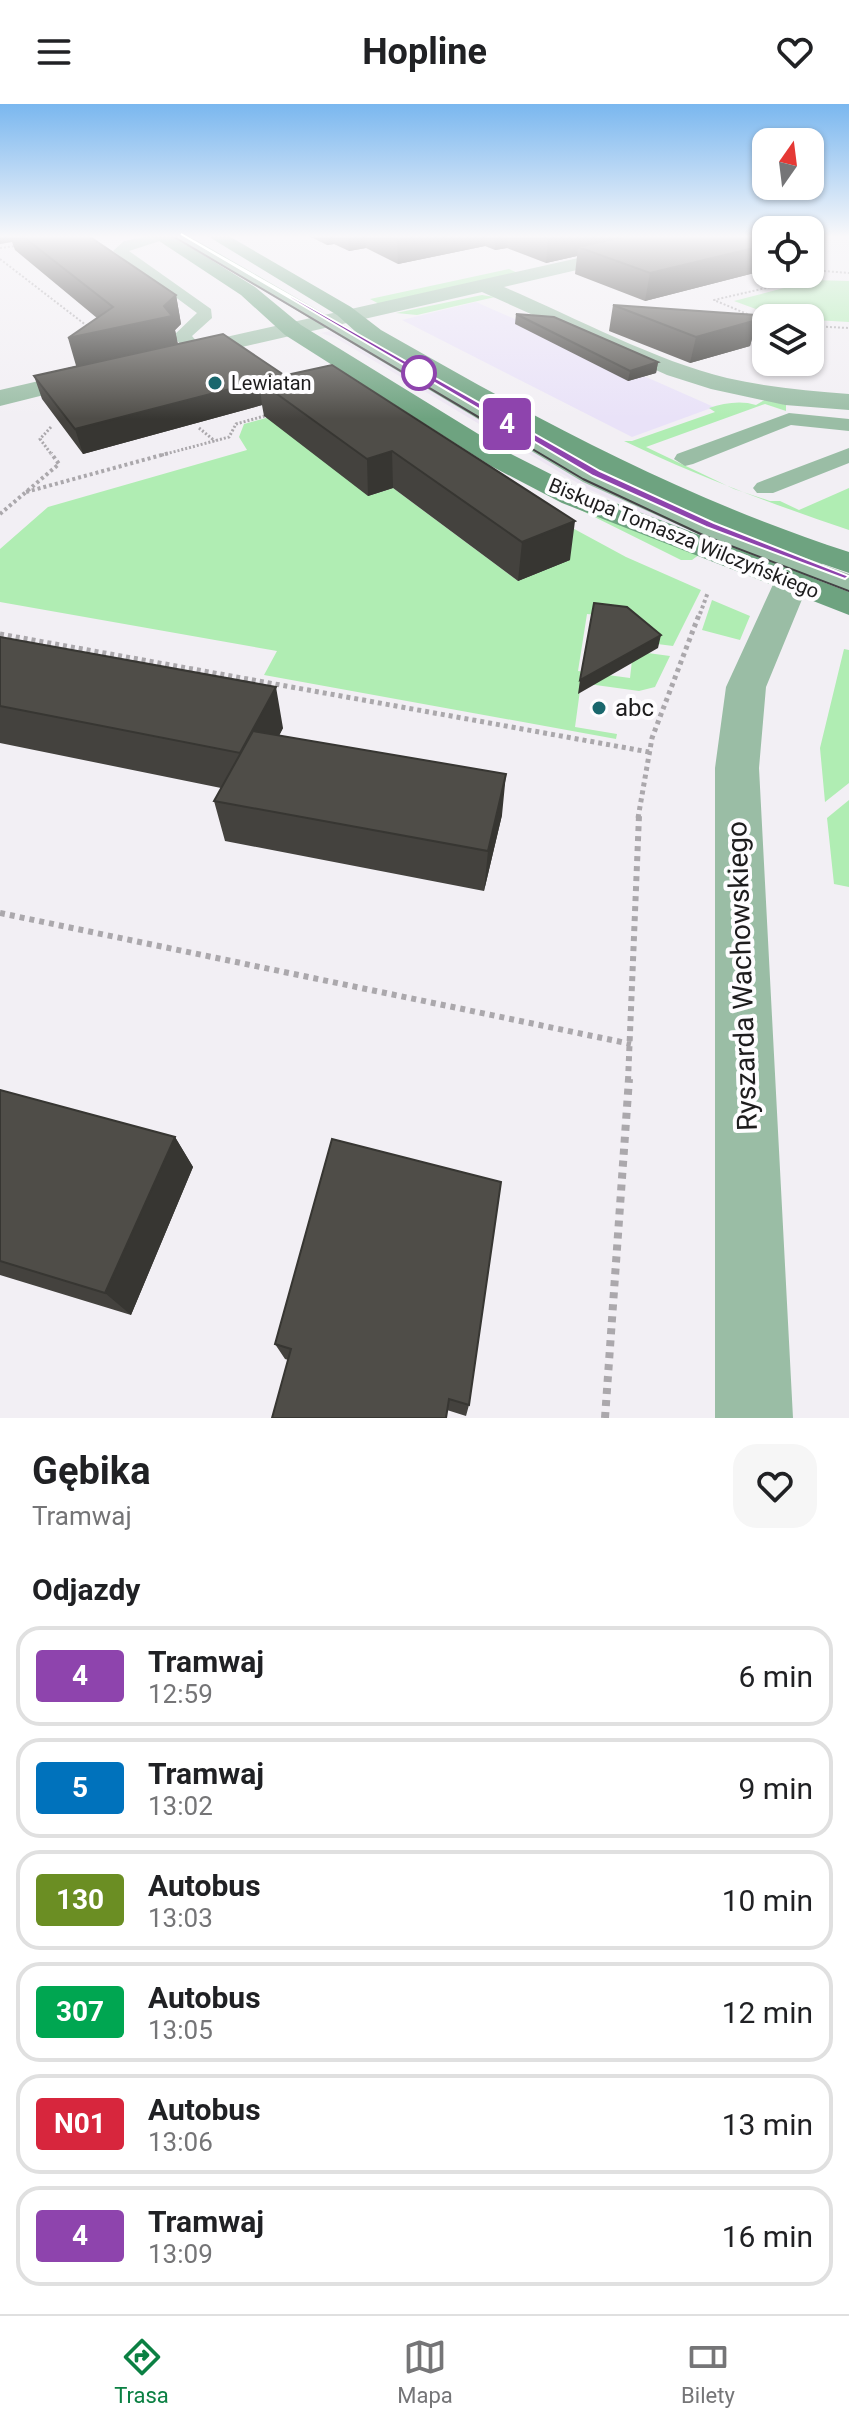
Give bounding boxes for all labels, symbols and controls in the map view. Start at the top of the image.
icon: menu [32,30,76,74]
icon: heart [773,30,817,74]
text: Hopline [362,31,487,73]
north arrow [752,128,824,200]
map controls [752,128,824,376]
button: locate [752,216,824,288]
button: layers [752,304,824,376]
unlabelled marker [402,356,436,390]
place label: Lewiatan [231,371,312,395]
marker: Lewiatan [206,374,224,392]
line badge: 4 [481,398,533,450]
text: 4 [499,407,515,440]
street label: Biskupa Tomasza Wilczyńskiego [545,473,823,603]
place label: abc [615,694,654,722]
marker: abc [590,699,608,717]
street label: Ryszarda Wachowskiego [720,821,764,1131]
button: heart [733,1444,817,1528]
text: Gębika [32,1449,151,1493]
text: Tramwaj [32,1501,132,1531]
text: Odjazdy [32,1572,140,1607]
text: Tramwaj [148,1644,264,1679]
text: 4 [72,1659,88,1692]
text: 6 min [739,1659,813,1694]
text: 12:59 [148,1679,213,1709]
text: Tramwaj [148,1756,264,1791]
text: 5 [72,1771,88,1804]
text: 9 min [739,1771,813,1806]
text: 13:02 [148,1791,213,1821]
text: Autobus [148,1868,261,1903]
text: 130 [56,1883,104,1916]
text: 10 min [722,1883,813,1918]
text: 13:03 [148,1903,213,1933]
text: Autobus [148,1980,261,2015]
text: 307 [56,1995,104,2028]
text: 12 min [722,1995,813,2030]
text: 13:05 [148,2015,213,2045]
text: Autobus [148,2092,261,2127]
text: N01 [54,2107,106,2140]
text: 13 min [722,2107,813,2142]
text: 13:06 [148,2127,213,2157]
text: Tramwaj [148,2204,264,2239]
text: 4 [72,2219,88,2252]
text: 16 min [722,2219,813,2254]
text: 13:09 [148,2239,213,2269]
tab: Trasa [114,2335,169,2408]
tab: Mapa [397,2335,453,2408]
tab: Bilety [681,2335,735,2408]

